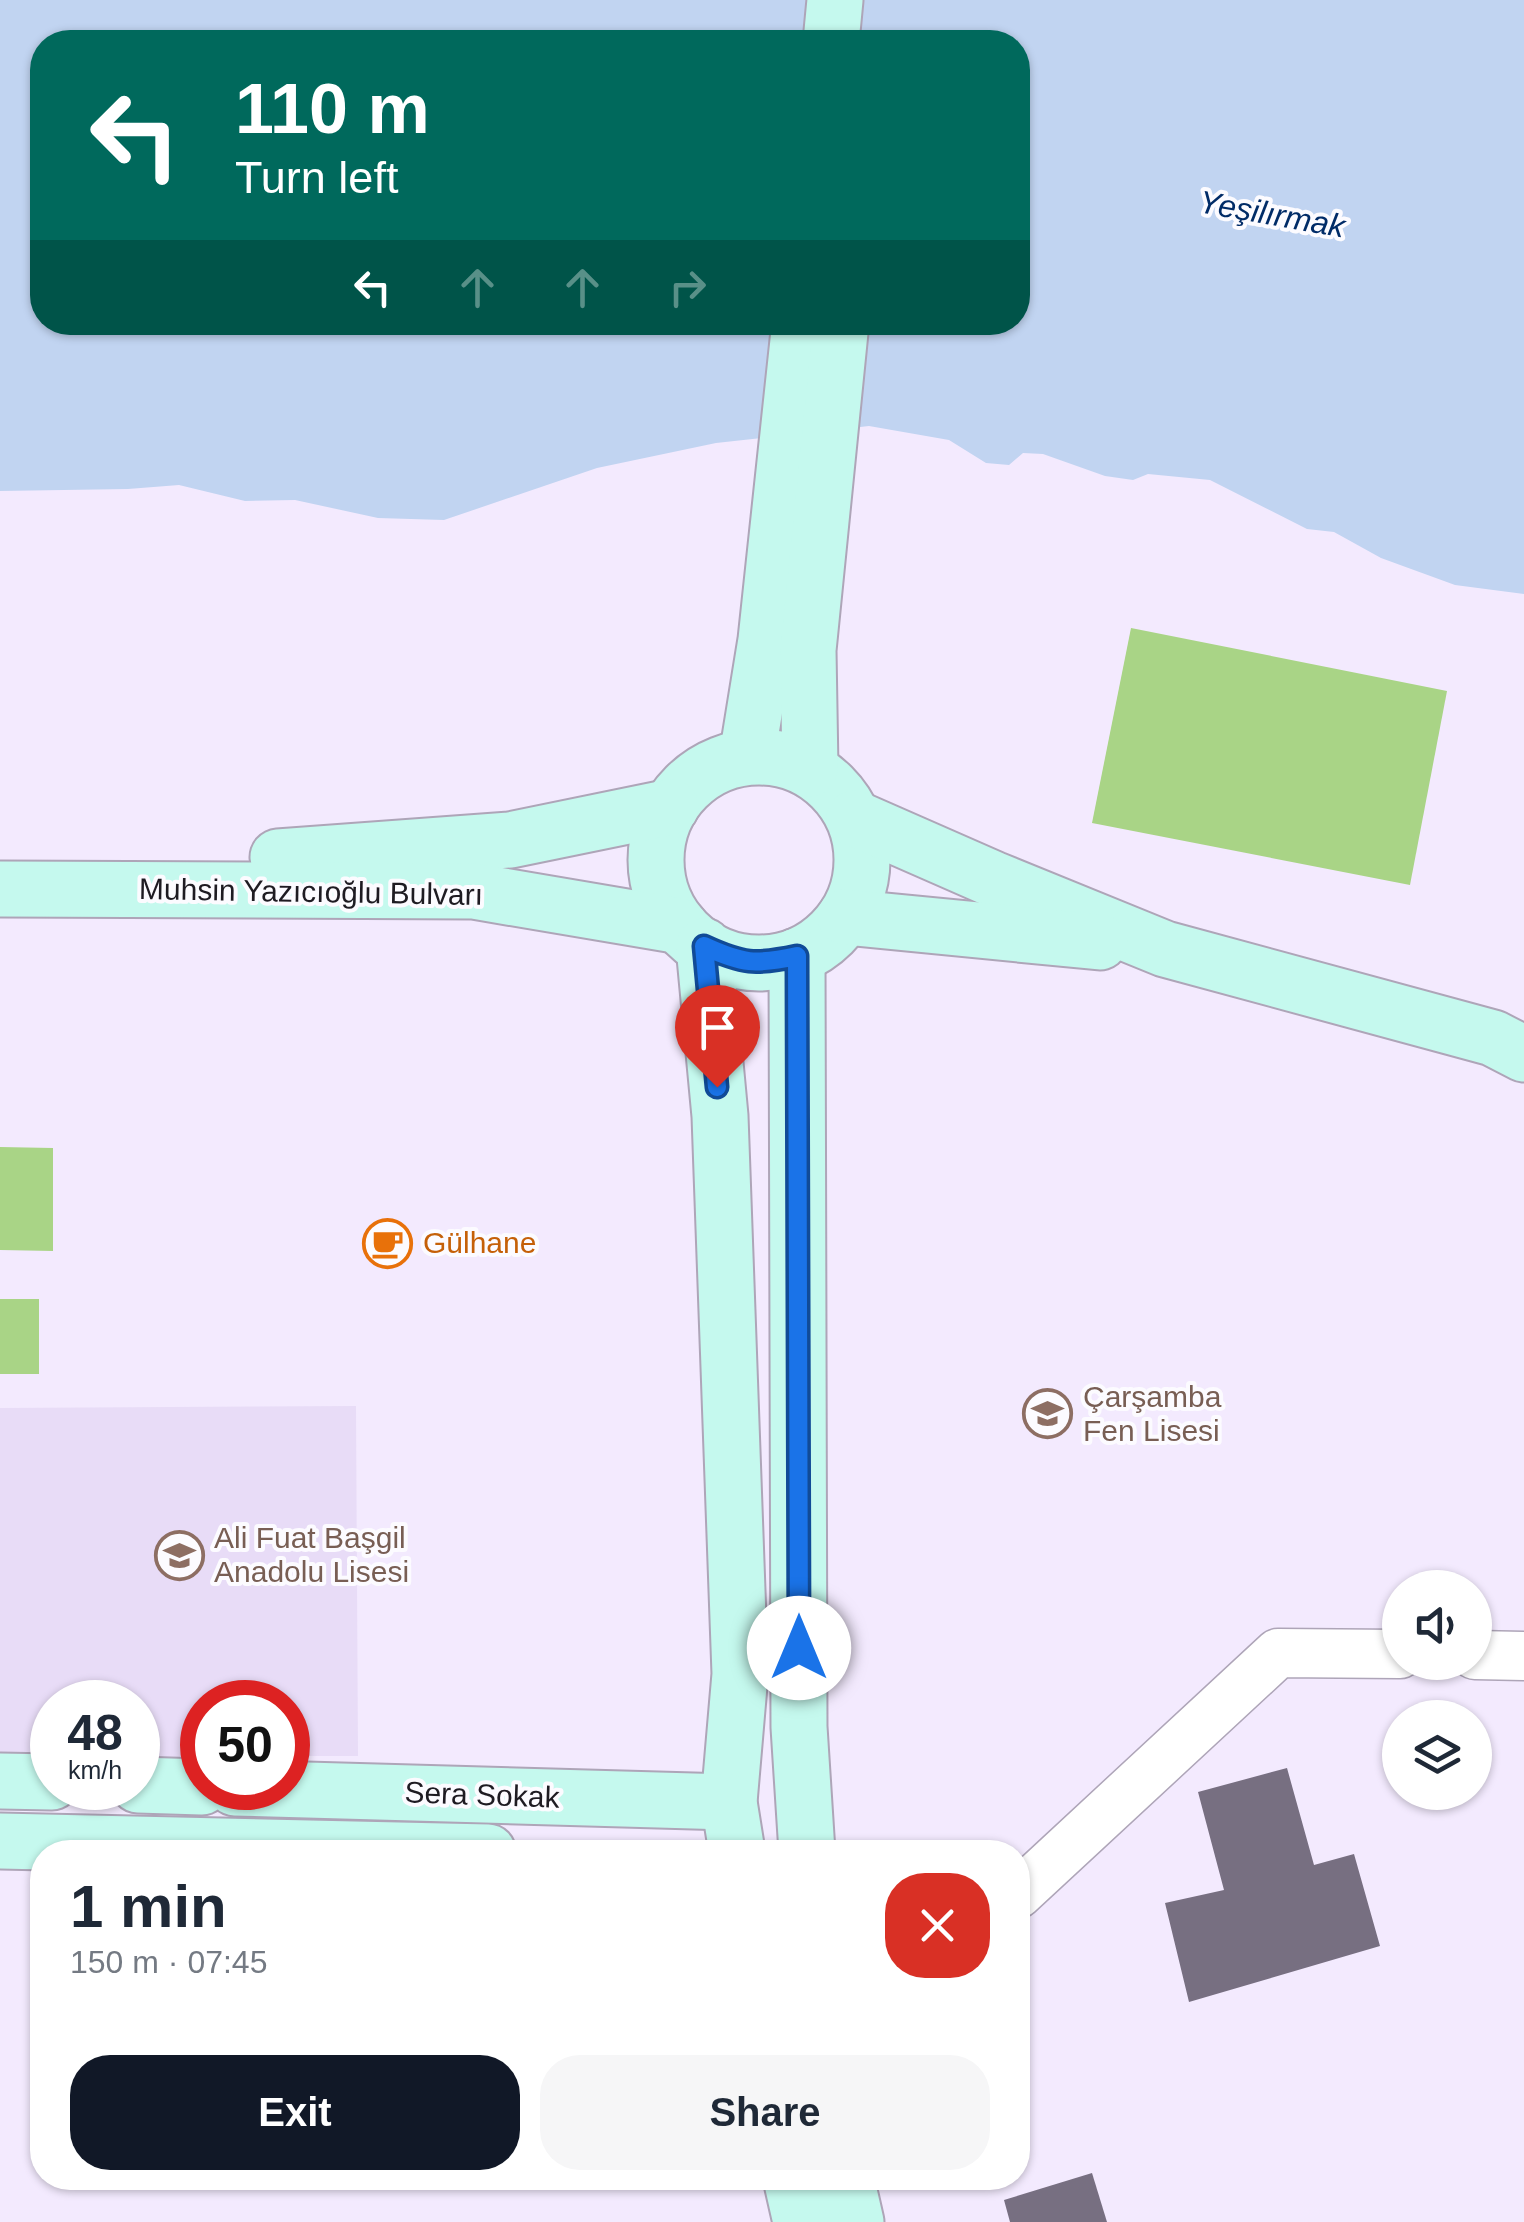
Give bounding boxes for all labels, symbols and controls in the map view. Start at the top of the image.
icon: left [70,70,200,200]
text: 110 m [235,70,430,148]
text: Turn left [235,152,398,203]
water label: Yeşilırmak [1196,183,1350,245]
icon: left [345,260,400,315]
icon: ahead [450,260,505,315]
icon: ahead [555,260,610,315]
icon: right [660,260,715,315]
street label: Muhsin Yazıcıoğlu Bulvarı [139,872,483,911]
pin [675,985,760,1088]
icon: arrive [690,1000,745,1055]
cafe icon: Gülhane [362,1217,414,1269]
place label: Gülhane [423,1226,536,1259]
place label: Çarşamba Fen Lisesi [1083,1380,1222,1447]
school or university icon: Çarşamba Fen Lisesi [1022,1388,1074,1440]
place label: Ali Fuat Başgil Anadolu Lisesi [214,1521,409,1588]
school or university icon: Ali Fuat Başgil Anadolu Lisesi [153,1529,205,1581]
map controls [1382,1570,1492,1810]
button: sound [1382,1570,1492,1680]
position arrow [747,1596,851,1700]
speed limit sign: 50 [180,1680,310,1810]
button: layers [1382,1700,1492,1810]
text: 48 [67,1705,123,1761]
text: km/h [68,1756,122,1784]
street label: Sera Sokak [404,1775,561,1814]
text: 1 min [70,1873,227,1940]
button: close [885,1873,990,1978]
text: 150 m · 07:45 [70,1944,267,1980]
button: Exit [70,2055,520,2170]
button: Share [540,2055,990,2170]

